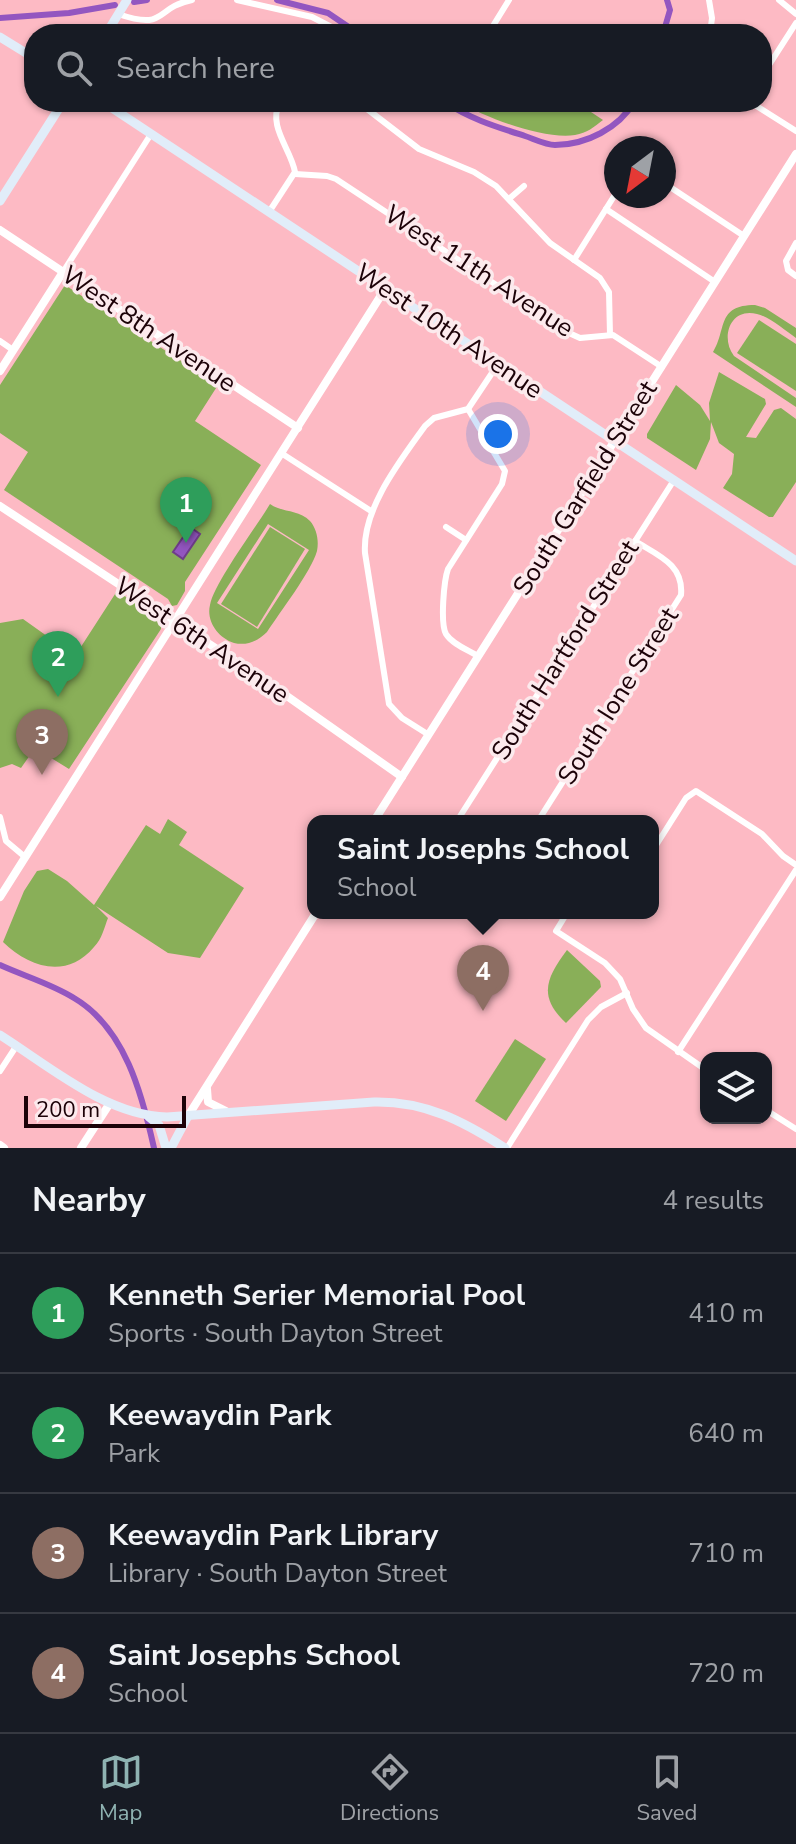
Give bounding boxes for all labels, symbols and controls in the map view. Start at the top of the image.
search box [24,24,772,112]
icon: search [52,46,96,90]
text: Search here [116,48,275,89]
north arrow [604,136,676,208]
street label: West 11th Avenue [377,197,581,345]
street label: West 10th Avenue [348,255,550,407]
street label: West 8th Avenue [55,258,243,400]
street label: South Garfield Street [505,373,666,602]
your location [478,414,518,454]
pin: 1 [160,477,212,543]
street label: South Hartford Street [483,533,647,767]
street label: West 6th Avenue [108,569,296,711]
street label: South Ione Street [549,600,687,791]
pin: 2 [32,631,84,697]
pin: 3 [16,709,68,775]
popup [307,815,659,919]
text: Saint Josephs School [337,829,629,870]
text: School [337,870,416,905]
pin: 4 [457,945,509,1011]
map controls [700,1052,772,1124]
button: layers [700,1052,772,1124]
scale bar [24,1092,186,1128]
text: 200 m [36,1095,100,1125]
text: Nearby [32,1177,146,1223]
text: 4 results [663,1183,764,1218]
text: Kenneth Serier Memorial Pool [108,1275,525,1316]
text: 1 [50,1296,66,1331]
text: 410 m [688,1296,764,1331]
text: Sports · South Dayton Street [108,1316,442,1351]
text: Keewaydin Park [108,1395,331,1436]
text: 2 [50,1416,66,1451]
text: 640 m [688,1416,764,1451]
text: Park [108,1436,160,1471]
text: Keewaydin Park Library [108,1515,438,1556]
text: 3 [50,1536,66,1571]
text: 710 m [688,1536,764,1571]
text: Library · South Dayton Street [108,1556,447,1591]
text: Saint Josephs School [108,1635,400,1676]
text: 4 [50,1656,66,1691]
text: 720 m [688,1656,764,1691]
text: School [108,1676,187,1711]
tab: Map [99,1750,143,1828]
tab: Directions [340,1750,439,1828]
tab: Saved [637,1750,697,1828]

